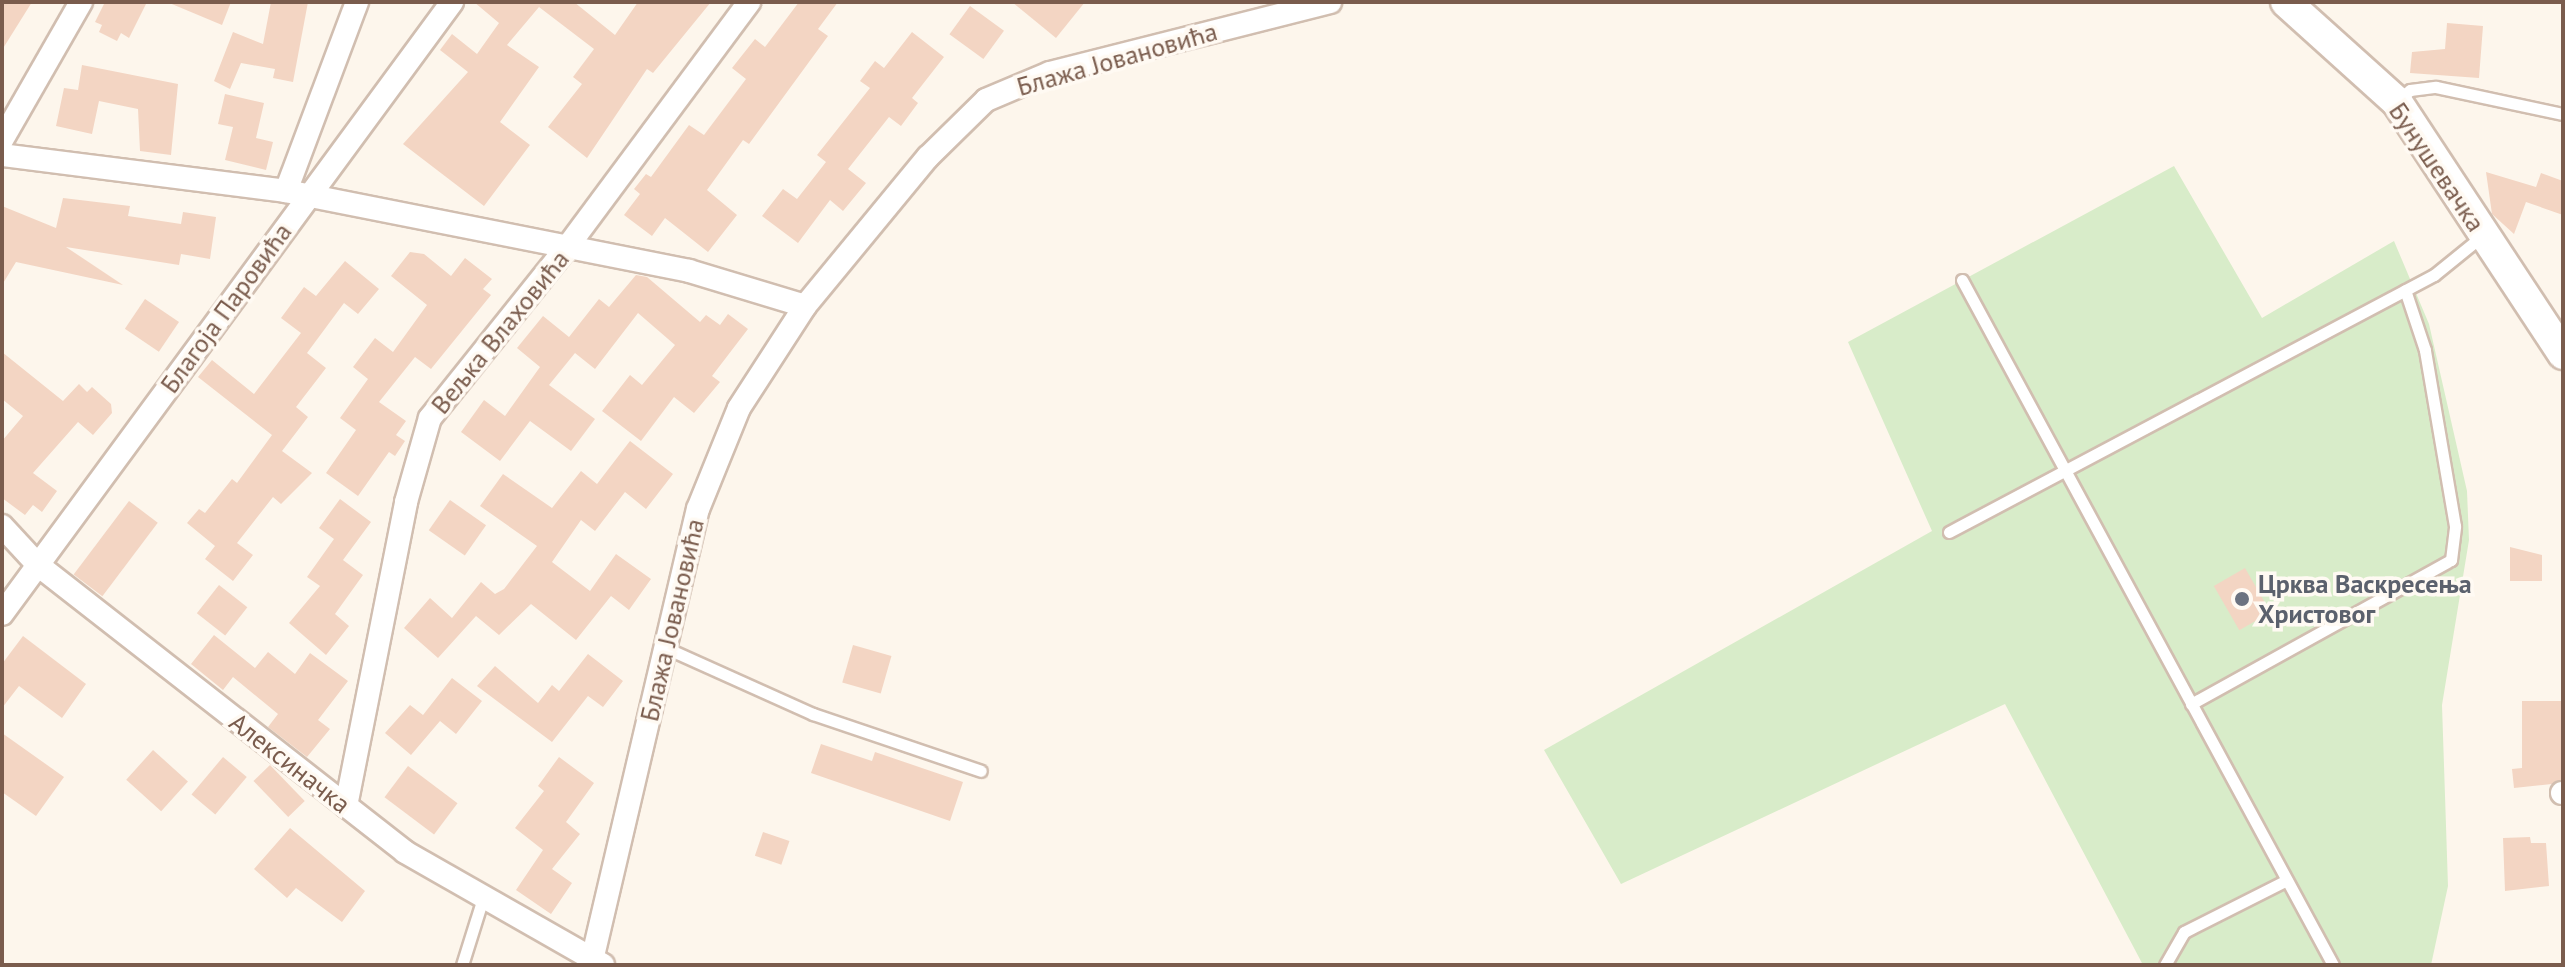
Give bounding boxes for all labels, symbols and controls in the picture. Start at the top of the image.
street label: Блажа Јовановића [1013,15,1221,103]
street label: Бунушевачка [2382,97,2492,237]
street label: Благоја Паровића [154,217,298,399]
street label: Вељка Влаховића [425,244,575,420]
street label: Блажа Јовановића [634,516,710,724]
place label: Црква Васкресења Христовог [2258,568,2472,630]
marker: Црква Васкресења Христовог [2233,590,2251,608]
street label: Алексиначка [223,706,357,820]

